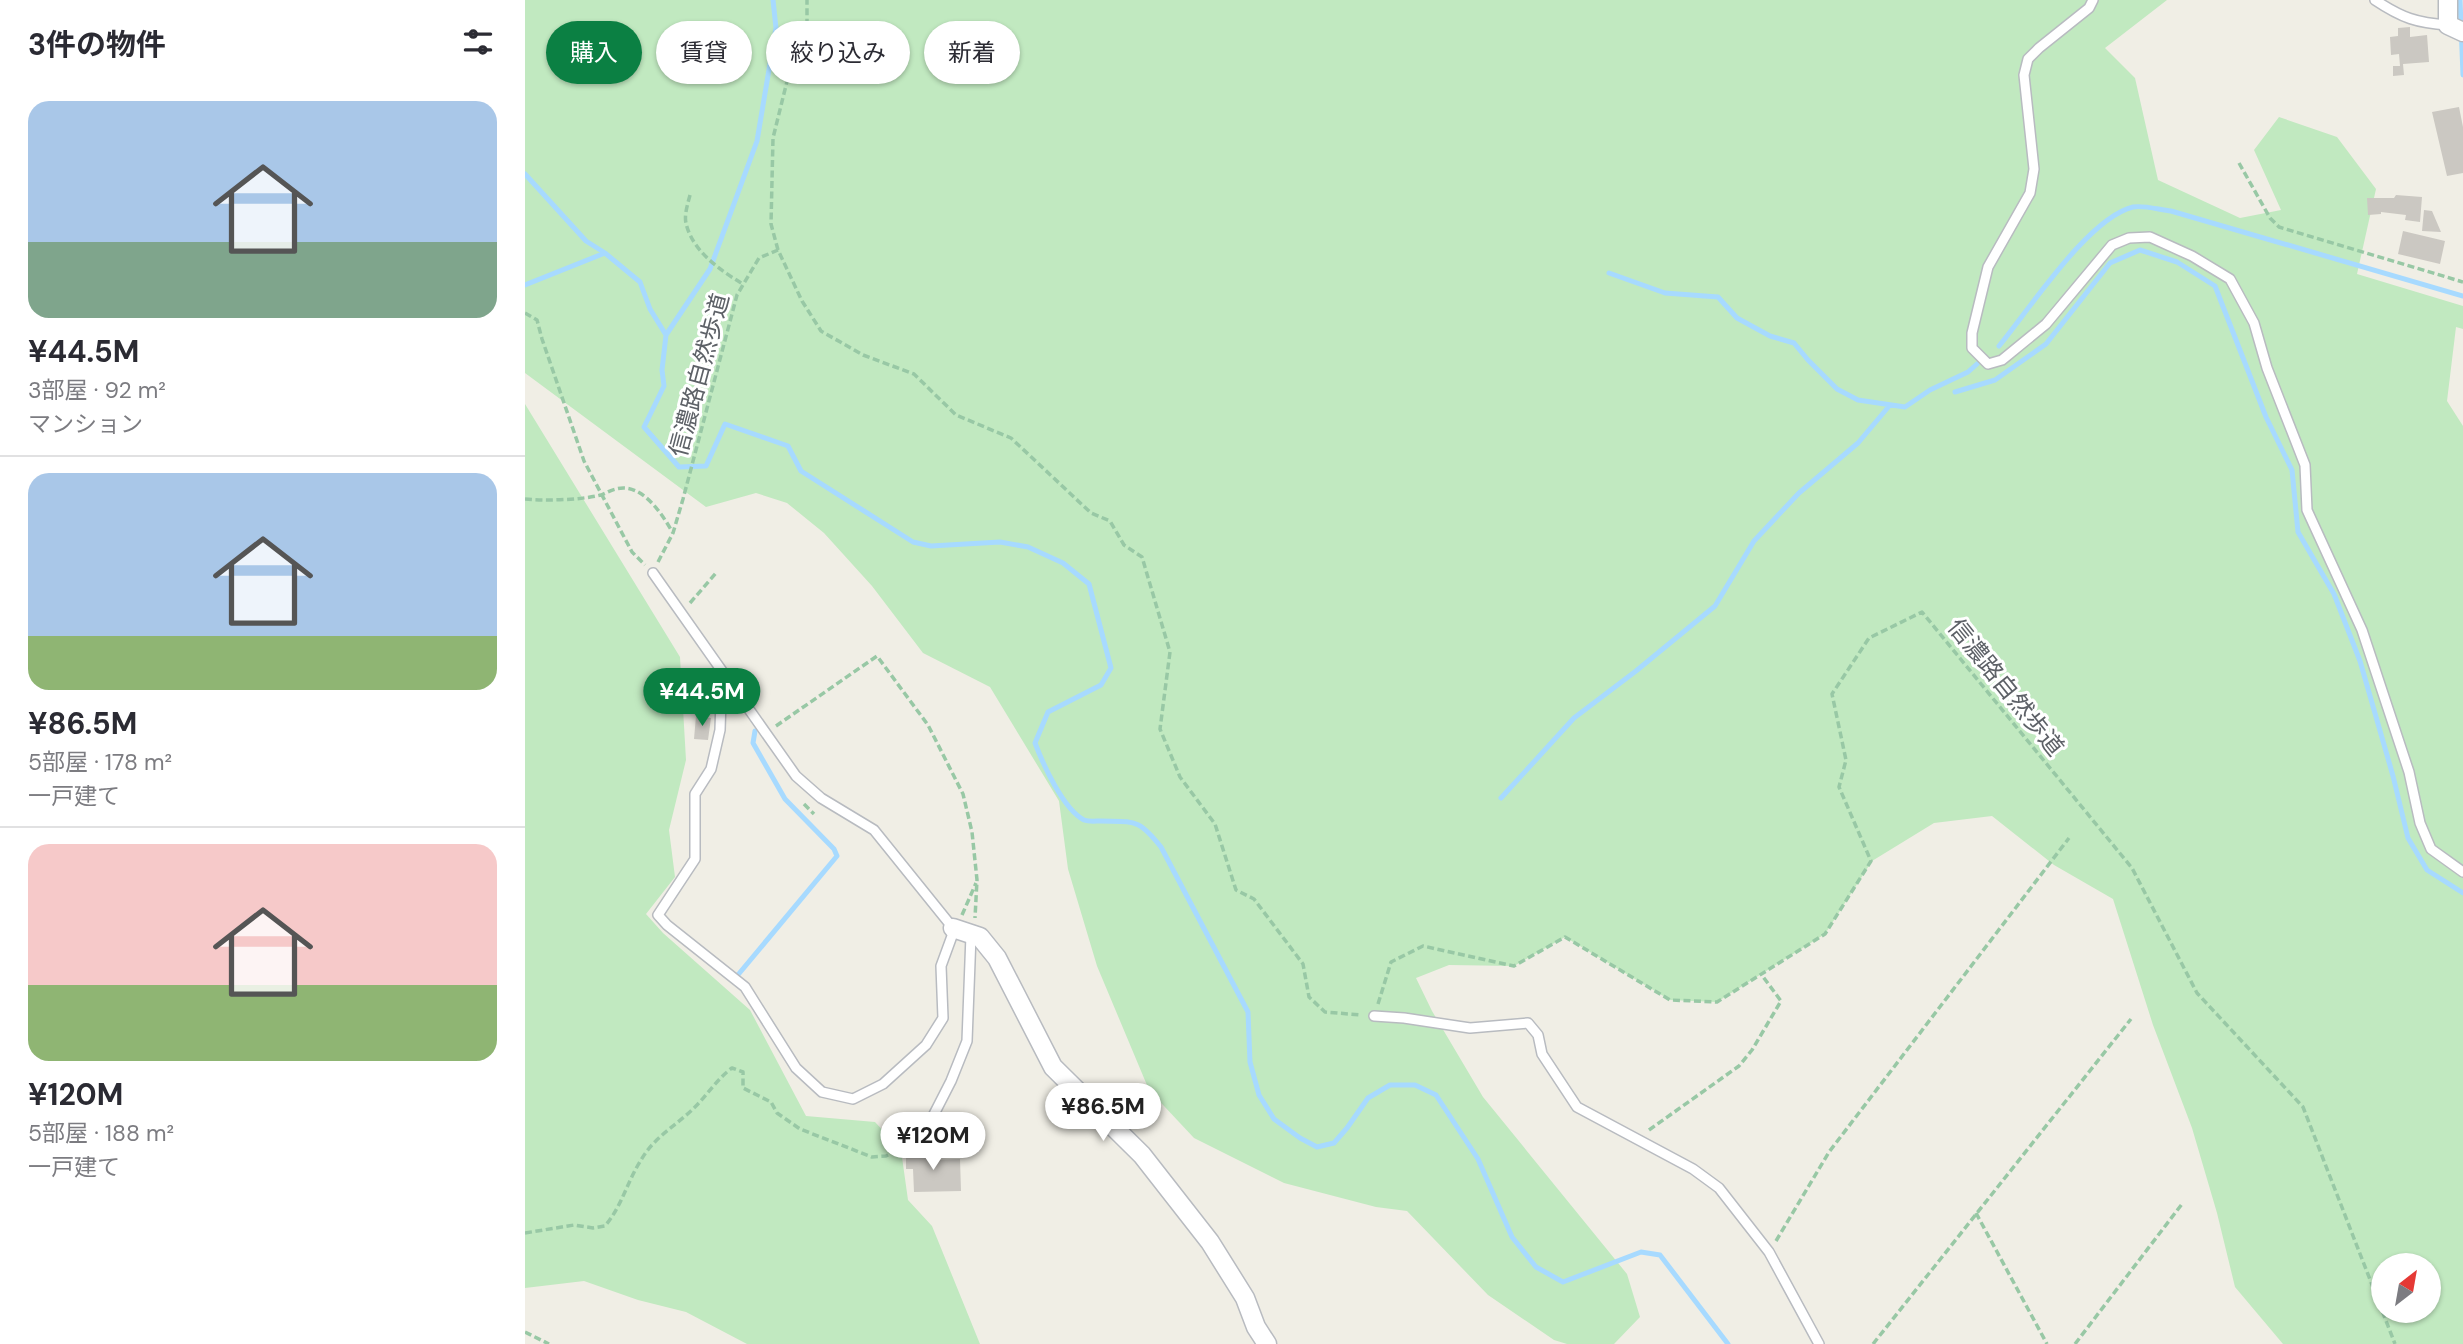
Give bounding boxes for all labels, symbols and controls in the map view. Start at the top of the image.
chip: 購入 [546,21,642,84]
chip: 賃貸 [656,21,752,84]
chip: 絞り込み [766,21,910,84]
chip: 新着 [924,21,1020,84]
icon: filters [459,23,497,61]
text: 3件の物件 [28,25,166,64]
icon: home [200,146,326,272]
street label: 信濃路自然歩道 [662,290,736,460]
text: ¥44.5M [28,332,139,371]
text: 3部屋 · 92 m² [28,375,166,405]
text: マンション [28,409,143,439]
icon: home [200,518,326,644]
street label: 信濃路自然歩道 [1941,612,2071,762]
pin: ¥44.5M [645,668,759,728]
text: ¥44.5M [659,676,745,706]
text: ¥86.5M [28,704,137,743]
text: 5部屋 · 178 m² [28,747,172,777]
text: 一戸建て [28,781,120,811]
icon: home [200,889,326,1015]
text: ¥120M [28,1075,123,1114]
pin: ¥86.5M [1046,1084,1160,1143]
text: ¥86.5M [1061,1091,1145,1121]
pin: ¥120M [884,1112,982,1172]
text: 5部屋 · 188 m² [28,1118,174,1148]
text: ¥120M [896,1120,970,1150]
text: 一戸建て [28,1152,120,1182]
north arrow [2371,1253,2441,1323]
map controls [2371,1253,2441,1323]

